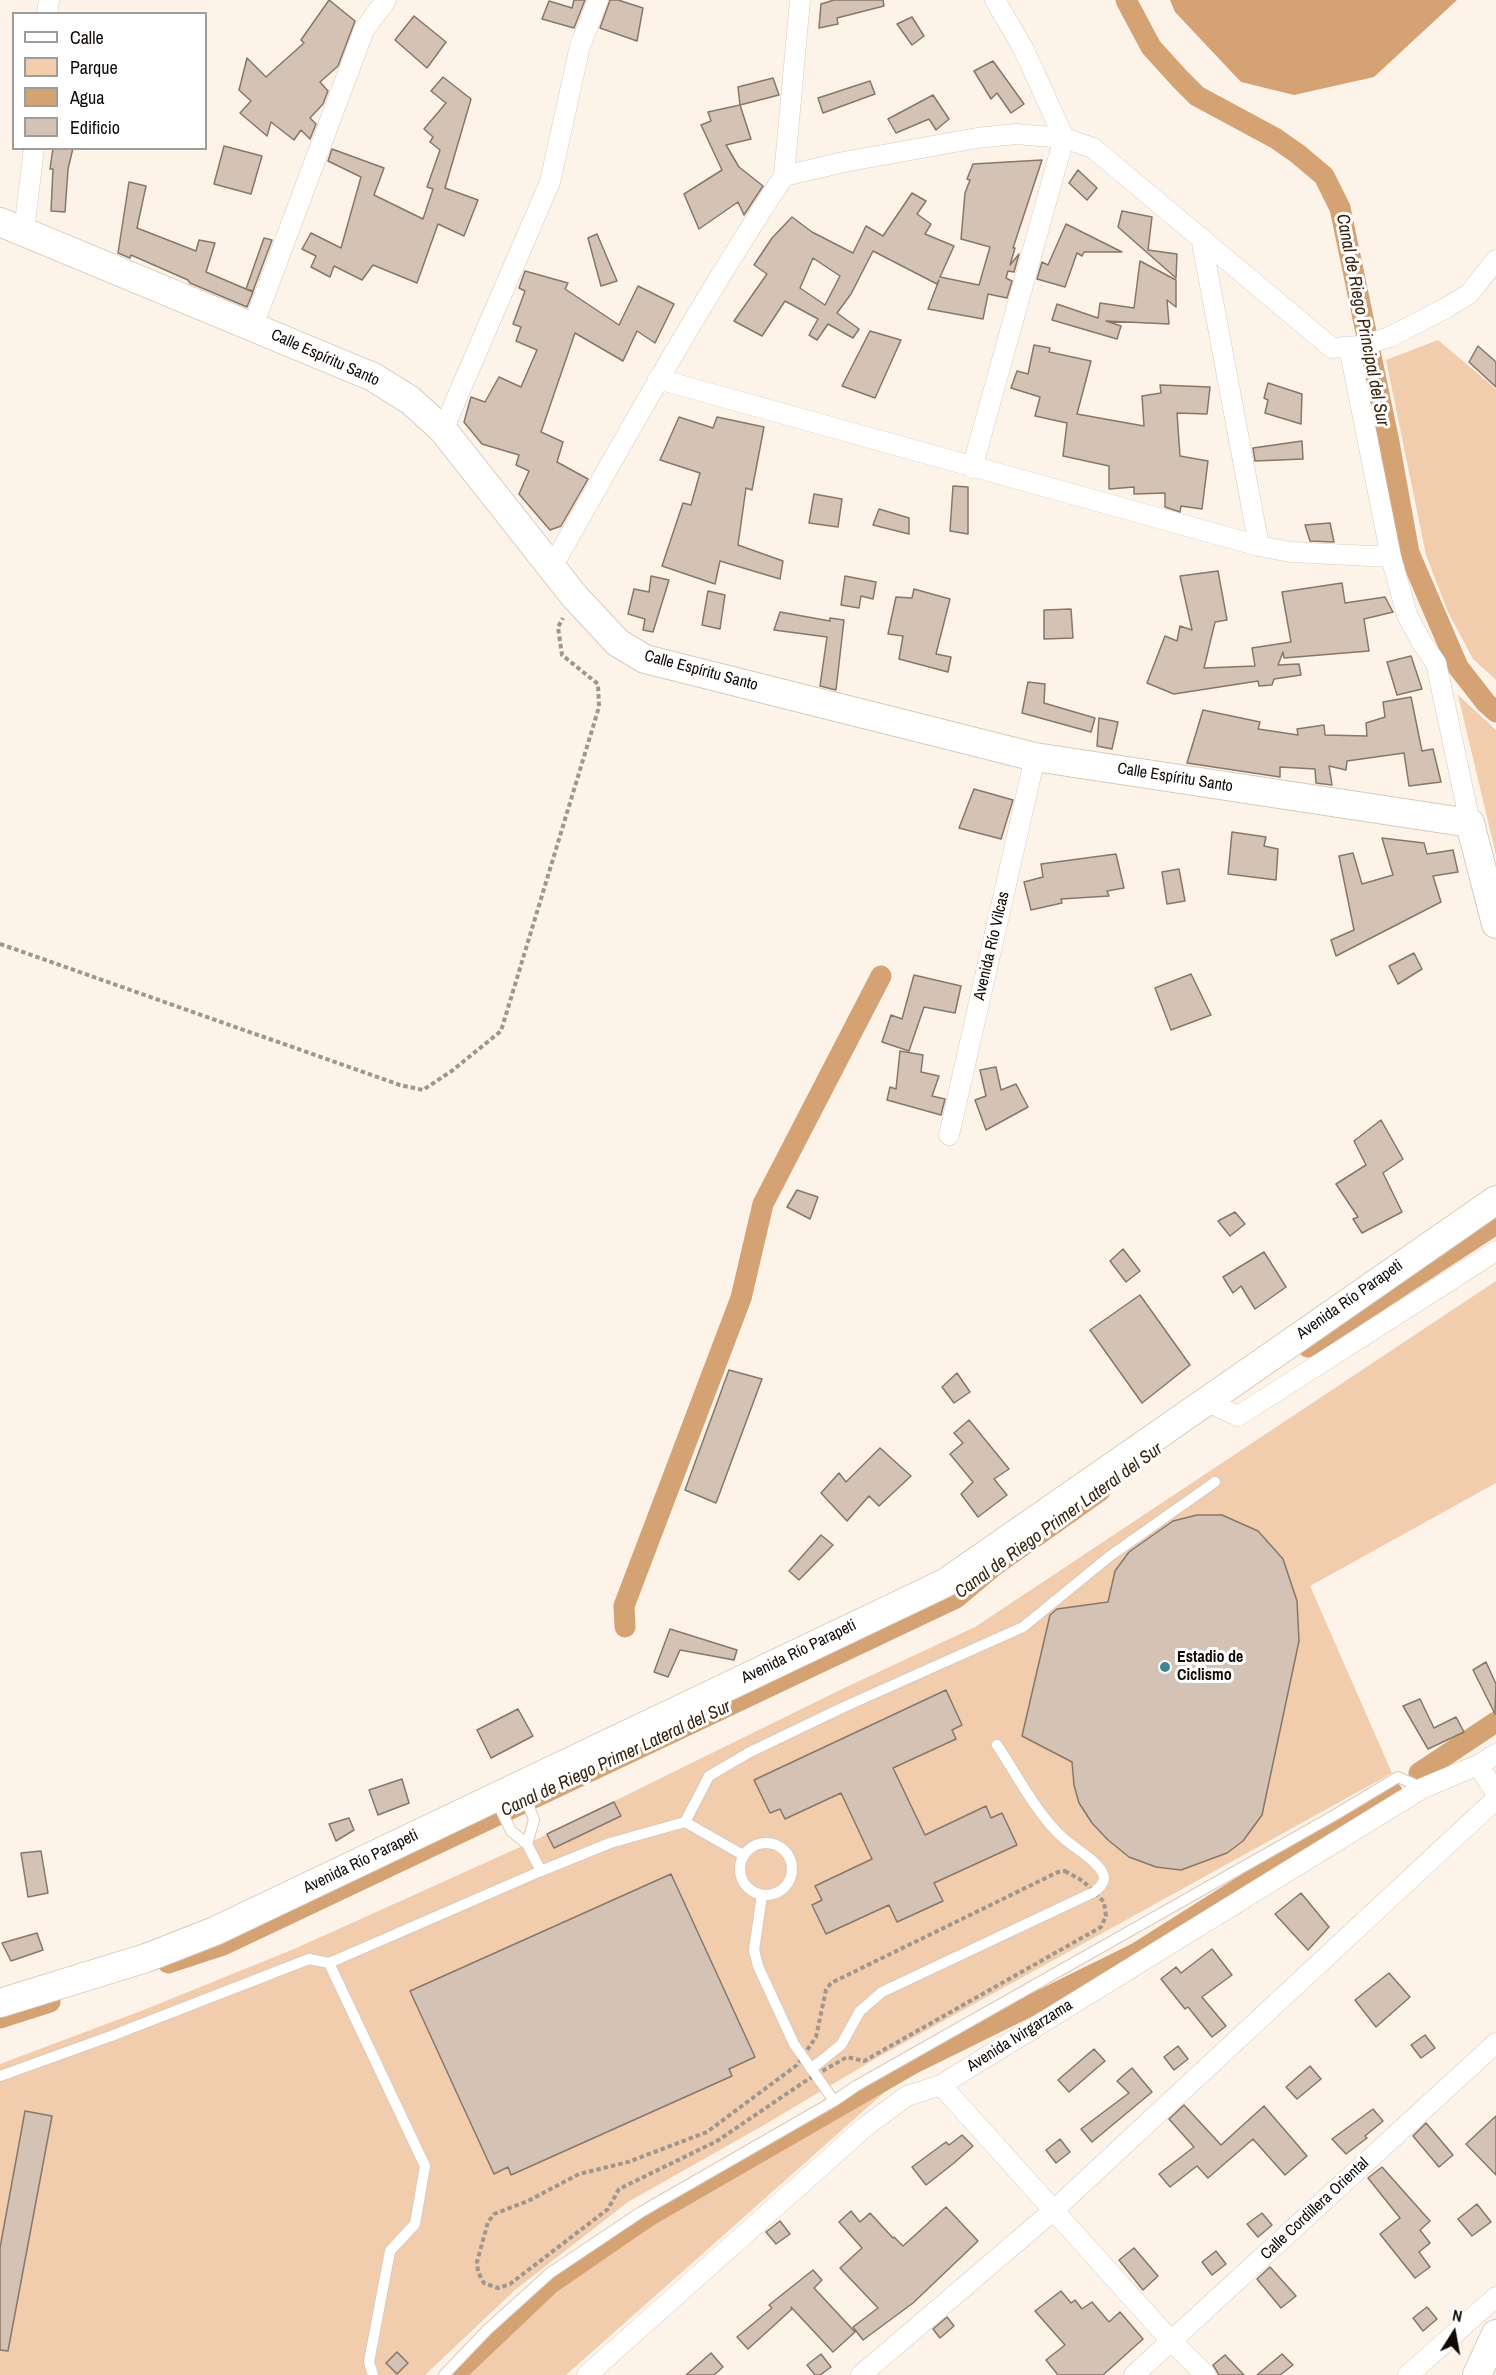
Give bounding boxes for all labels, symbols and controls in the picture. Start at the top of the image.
legend [12,12,207,150]
text: Calle [70,25,104,50]
text: Parque [70,55,118,80]
text: Agua [70,85,104,110]
text: Edificio [70,115,120,140]
water label: Canal de Riego Principal del Sur [1331,212,1393,428]
street label: Calle Espíritu Santo [268,325,382,391]
street label: Calle Espíritu Santo [642,647,760,695]
street label: Calle Espíritu Santo [1116,759,1234,797]
street label: Avenida Río Vilcas [970,890,1014,1002]
street label: Avenida Río Parapeti [1293,1256,1407,1344]
water label: Canal de Riego Primer Lateral del Sur [951,1438,1167,1604]
street label: Avenida Río Parapeti [739,1616,859,1688]
place label: Estadio de Ciclismo [1177,1648,1243,1686]
marker: Estadio de Ciclismo [1158,1660,1172,1674]
water label: Canal de Riego Primer Lateral del Sur [498,1696,734,1822]
street label: Avenida Río Parapeti [301,1826,421,1898]
street label: Avenida Ivirgarzama [964,1996,1076,2076]
street label: Calle Cordillera Oriental [1257,2154,1373,2264]
north arrow [1424,2303,1484,2363]
text: N [1451,2304,1464,2327]

